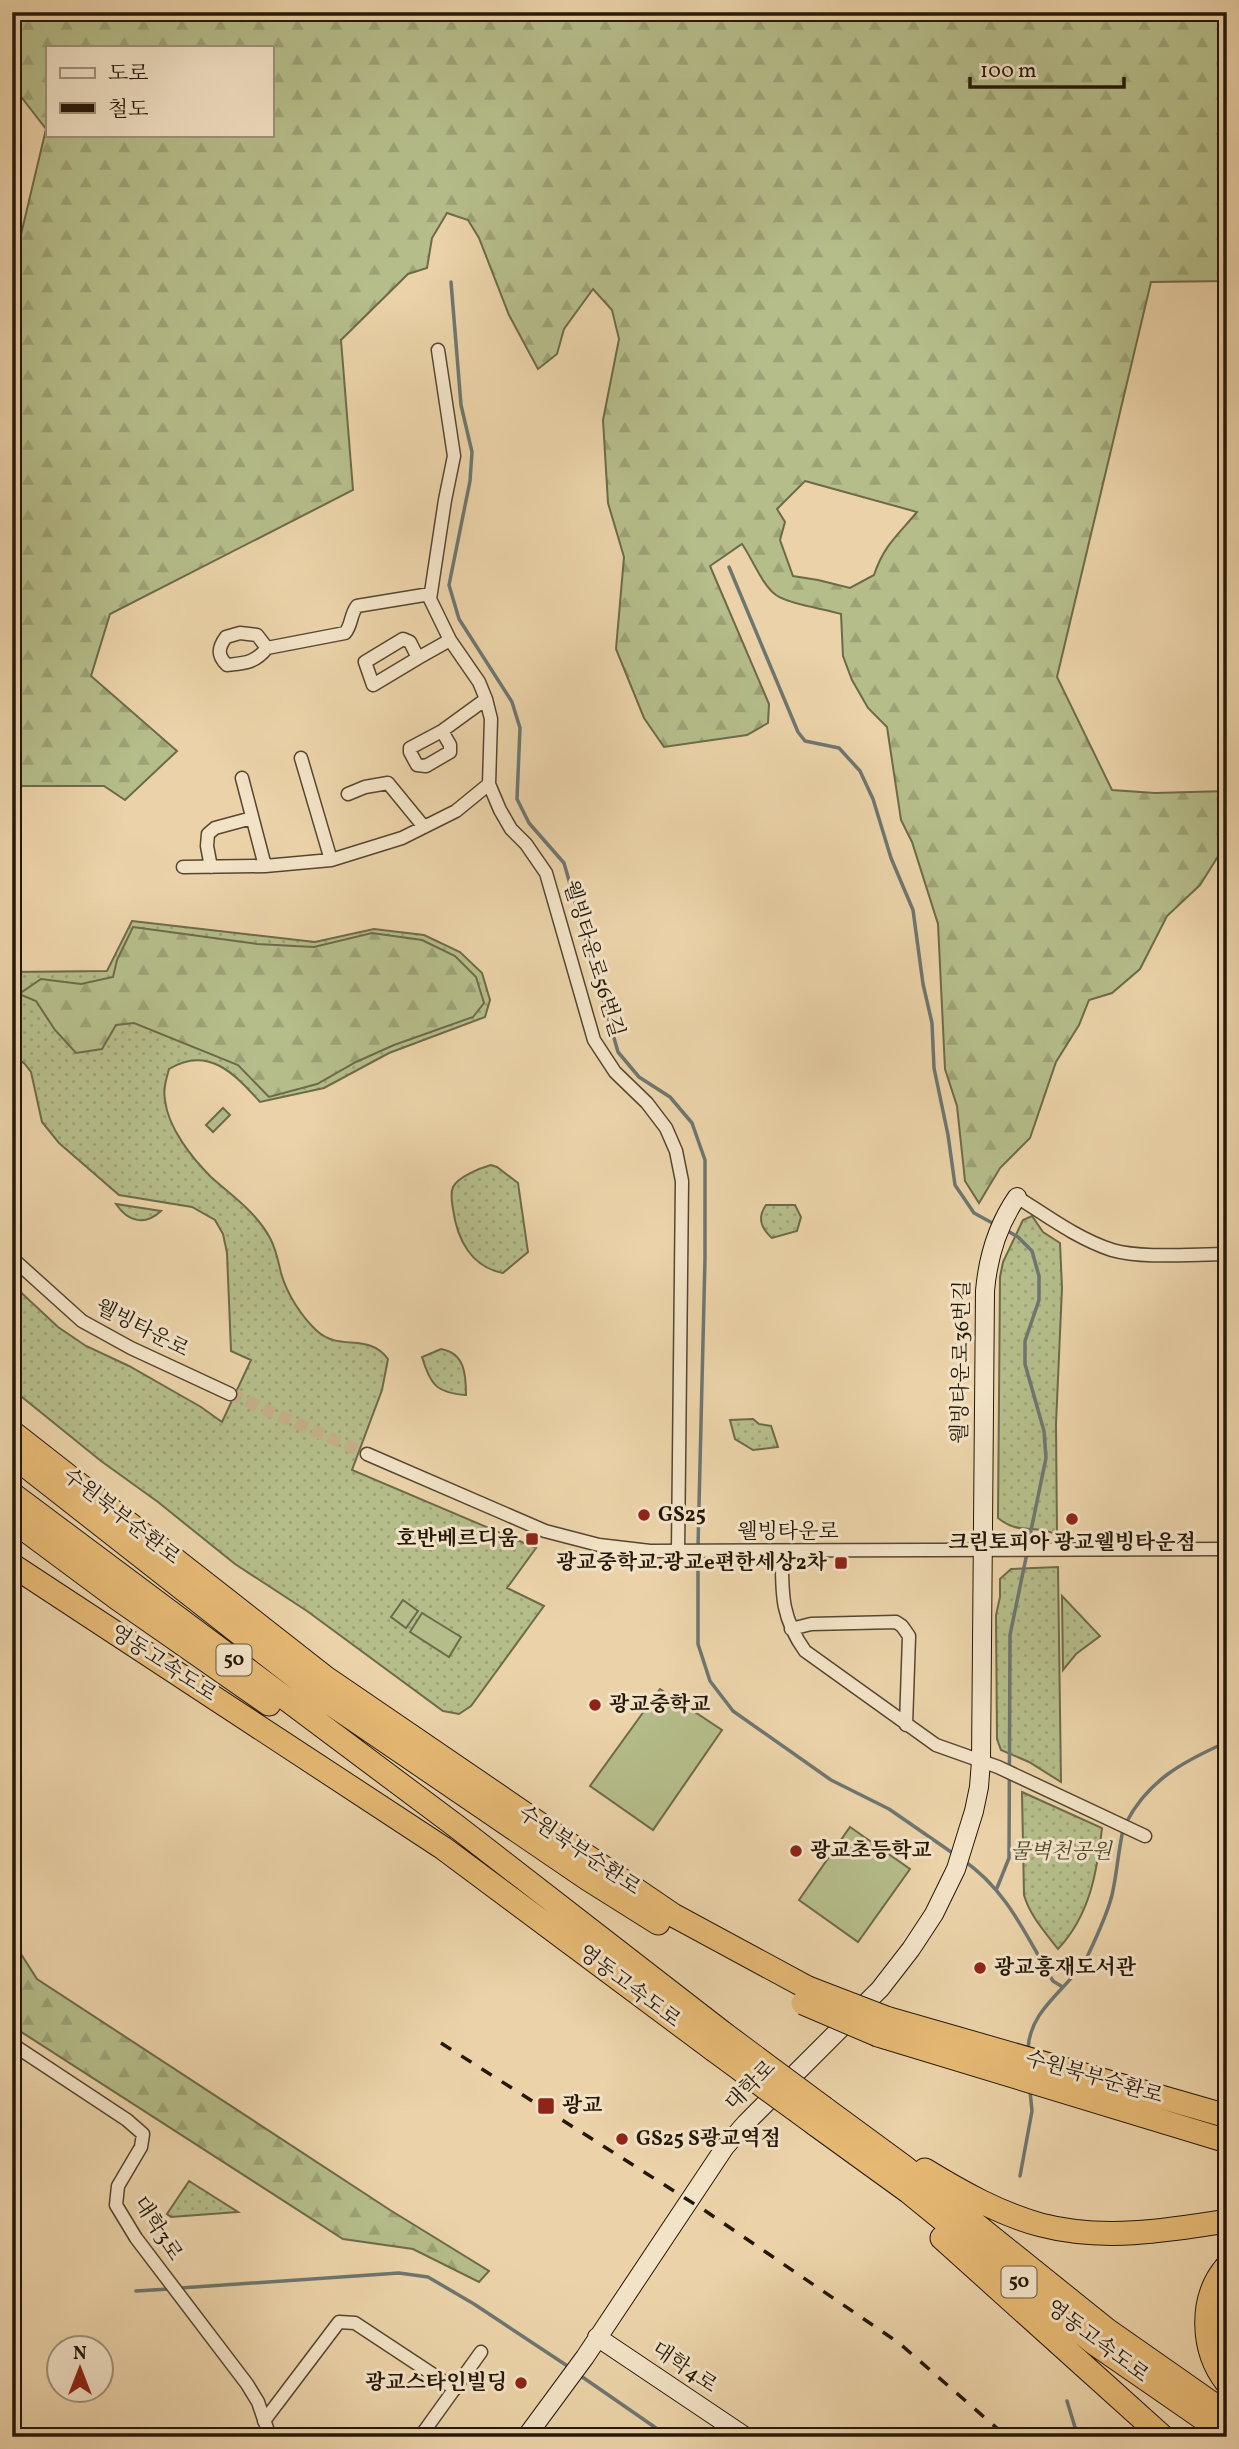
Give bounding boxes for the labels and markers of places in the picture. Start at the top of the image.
place label: GS25 [658,1501,706,1530]
marker: GS25 [636,1507,652,1523]
marker: 크린토피아 광교웰빙타운점 [1064,1511,1080,1527]
place label: 호반베르디움 [396,1525,518,1554]
place label: 크린토피아 광교웰빙타운점 [948,1529,1196,1558]
marker: 호반베르디움 [524,1531,540,1547]
place label: 광교중학교.광교e편한세상2차 [556,1549,828,1578]
marker: 광교중학교.광교e편한세상2차 [833,1555,849,1571]
place label: 광교중학교 [609,1691,710,1720]
marker: 광교중학교 [587,1697,603,1713]
place label: 광교초등학교 [810,1837,932,1866]
marker: 광교초등학교 [788,1843,804,1859]
place label: 광교홍재도서관 [994,1954,1137,1983]
marker: 광교홍재도서관 [972,1960,988,1976]
place label: 광교 [562,2092,603,2121]
marker: 광교 [536,2096,556,2116]
place label: GS25 S광교역점 [636,2125,781,2154]
marker: GS25 S광교역점 [614,2131,630,2147]
place label: 광교스타인빌딩 [365,2369,507,2398]
marker: 광교스타인빌딩 [513,2375,529,2391]

